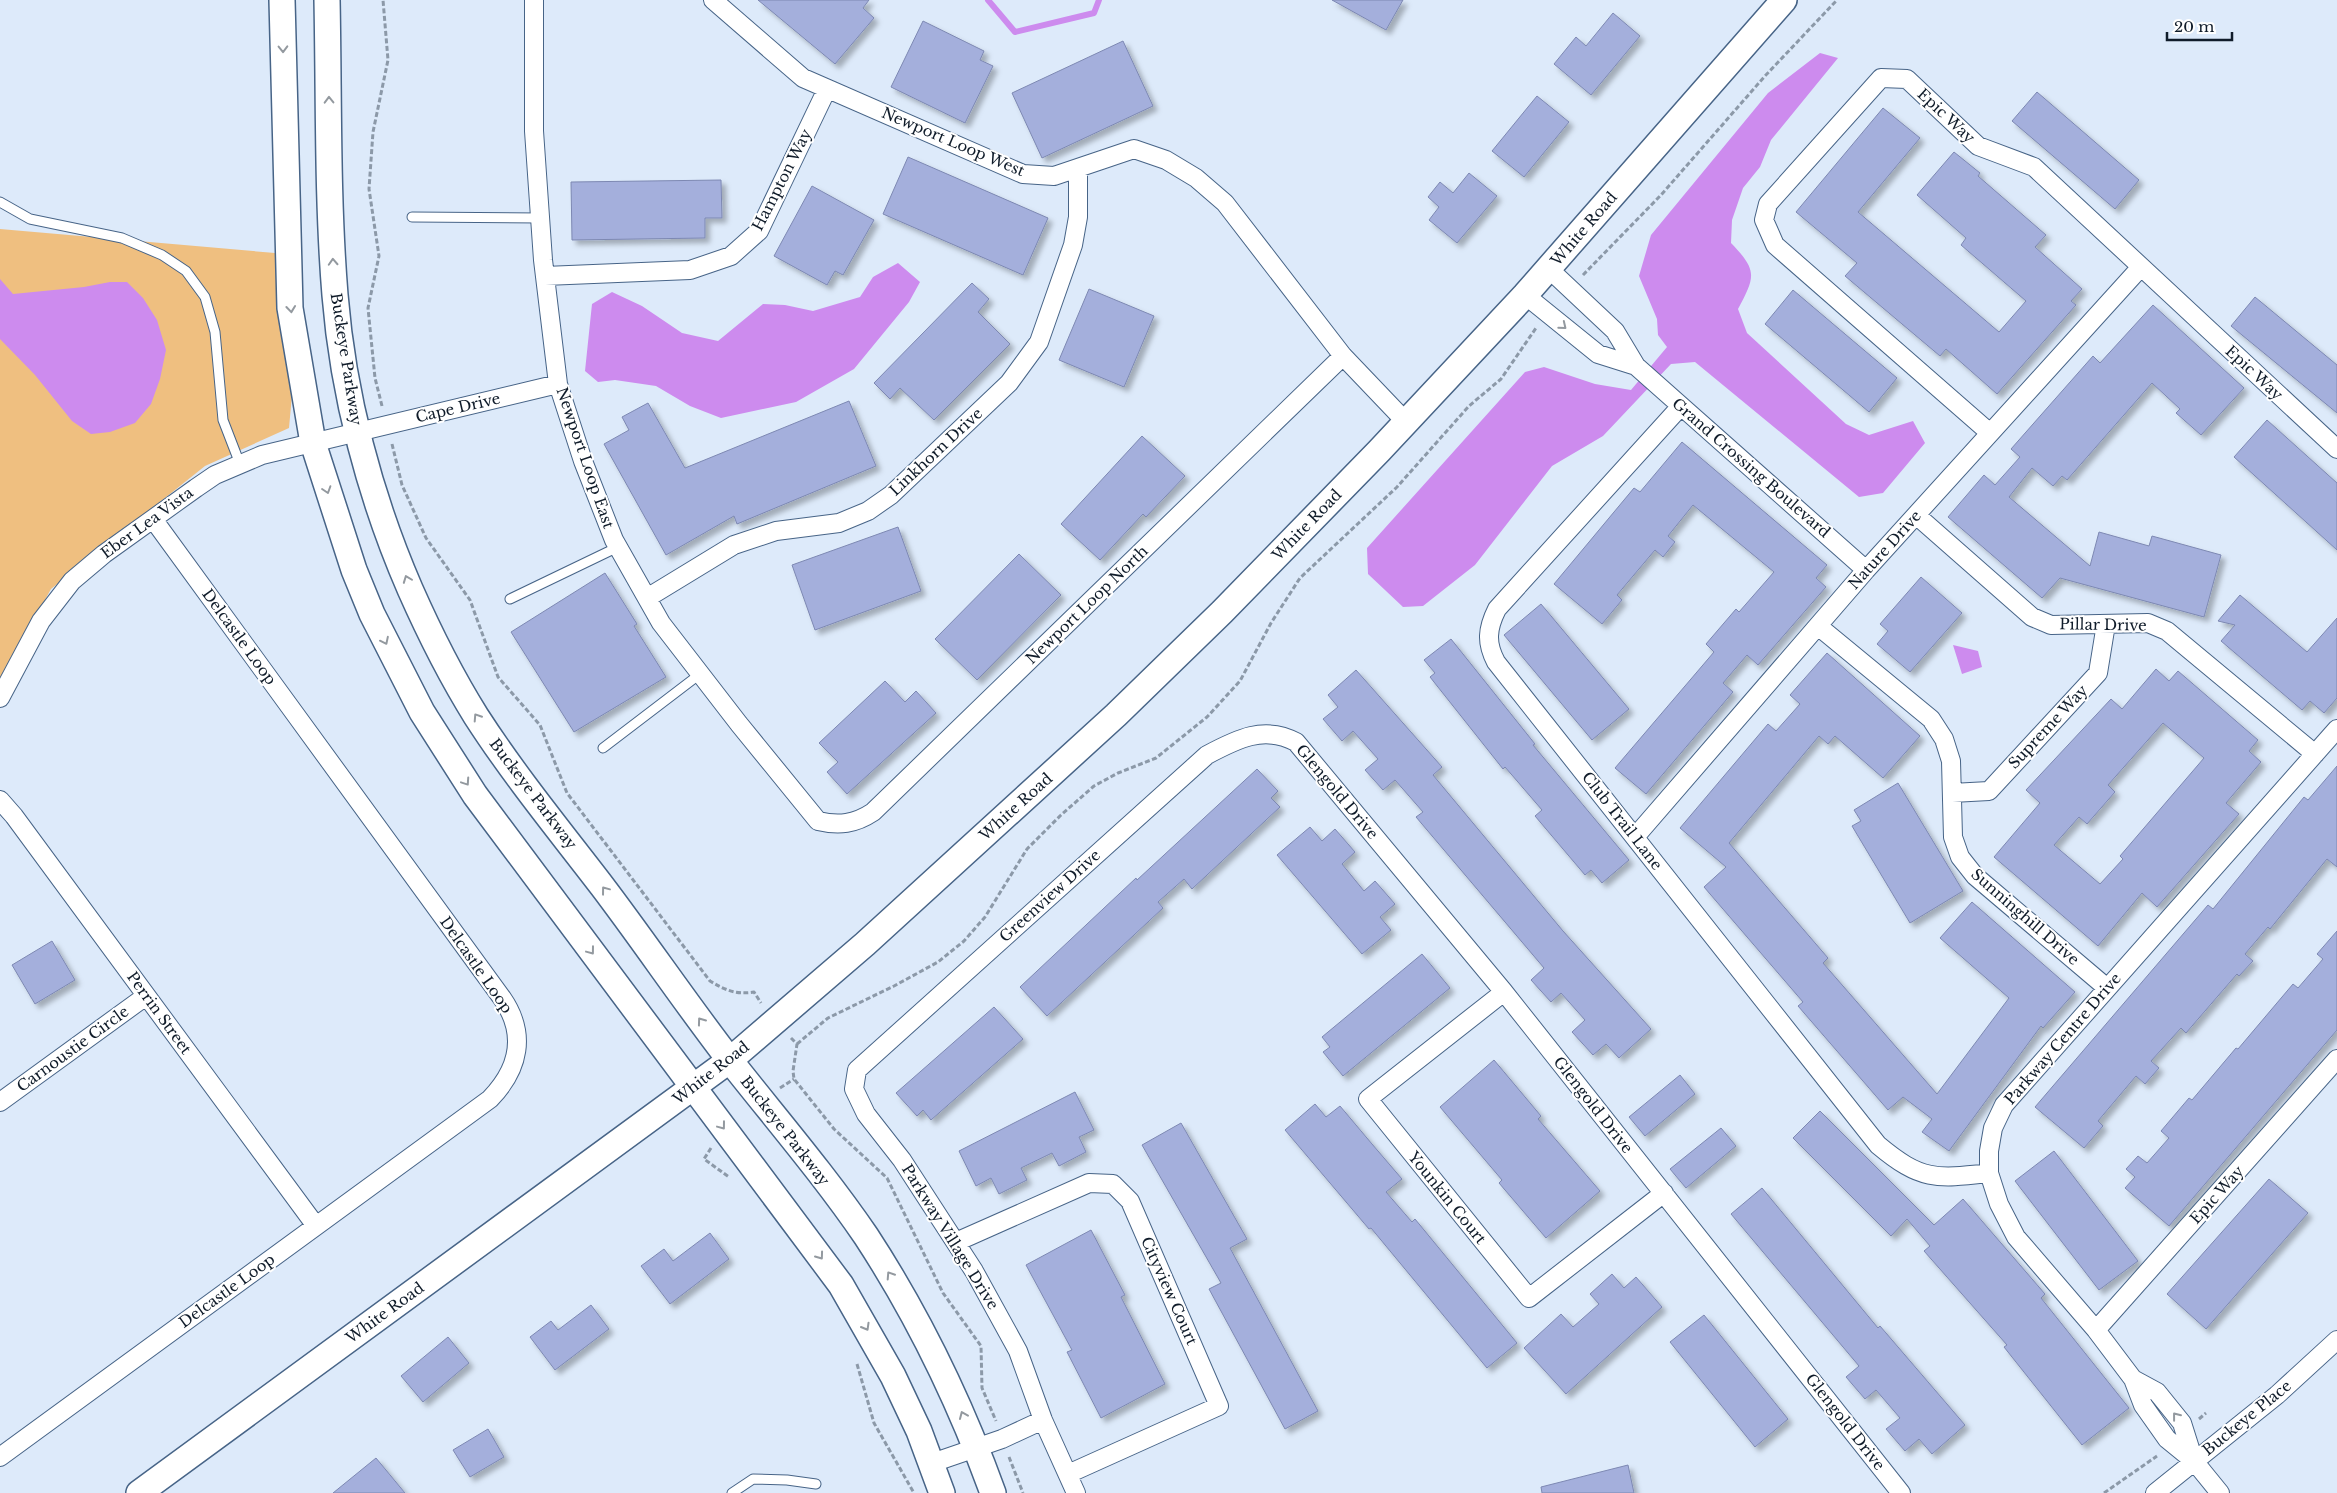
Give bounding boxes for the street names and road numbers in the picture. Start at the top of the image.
street label: Epic Way [1914,84,1979,147]
street label: Newport Loop West [879,103,1028,180]
street label: Hampton Way [748,125,816,234]
street label: White Road [1546,188,1621,270]
street label: Buckeye Parkway [327,291,366,427]
street label: Epic Way [2222,341,2287,404]
street label: Newport Loop East [552,385,619,531]
street label: Cape Drive [414,389,502,426]
street label: Grand Crossing Boulevard [1668,394,1834,542]
street label: Linkhorn Drive [885,404,986,500]
street label: Eber Lea Vista [97,482,197,562]
street label: White Road [1267,485,1345,565]
street label: Nature Drive [1844,506,1925,593]
street label: Newport Loop North [1022,541,1152,668]
street label: Delcastle Loop [198,585,281,688]
street label: Pillar Drive [2059,614,2147,635]
street label: Supreme Way [2004,680,2092,773]
street label: Buckeye Parkway [486,735,581,853]
street label: Glengold Drive [1292,740,1383,843]
street label: Club Trail Lane [1578,768,1667,874]
street label: White Road [974,769,1056,845]
street label: Greenview Drive [995,845,1104,946]
street label: Sunninghill Drive [1967,864,2083,969]
street label: Delcastle Loop [436,913,517,1017]
street label: Perrin Street [123,968,196,1058]
street label: Parkway Centre Drive [2000,969,2125,1108]
street label: Carnoustie Circle [13,1002,132,1096]
street label: White Road [668,1037,753,1109]
street label: Glengold Drive [1550,1052,1637,1157]
street label: Buckeye Parkway [737,1072,834,1190]
street label: Younkin Court [1404,1147,1491,1248]
street label: Parkway Village Drive [898,1161,1003,1313]
street label: Epic Way [2186,1161,2248,1228]
street label: Cityview Court [1137,1234,1202,1348]
street label: Delcastle Loop [175,1249,278,1332]
street label: White Road [341,1278,427,1348]
street label: Glengold Drive [1802,1369,1889,1474]
street label: Buckeye Place [2198,1376,2295,1459]

